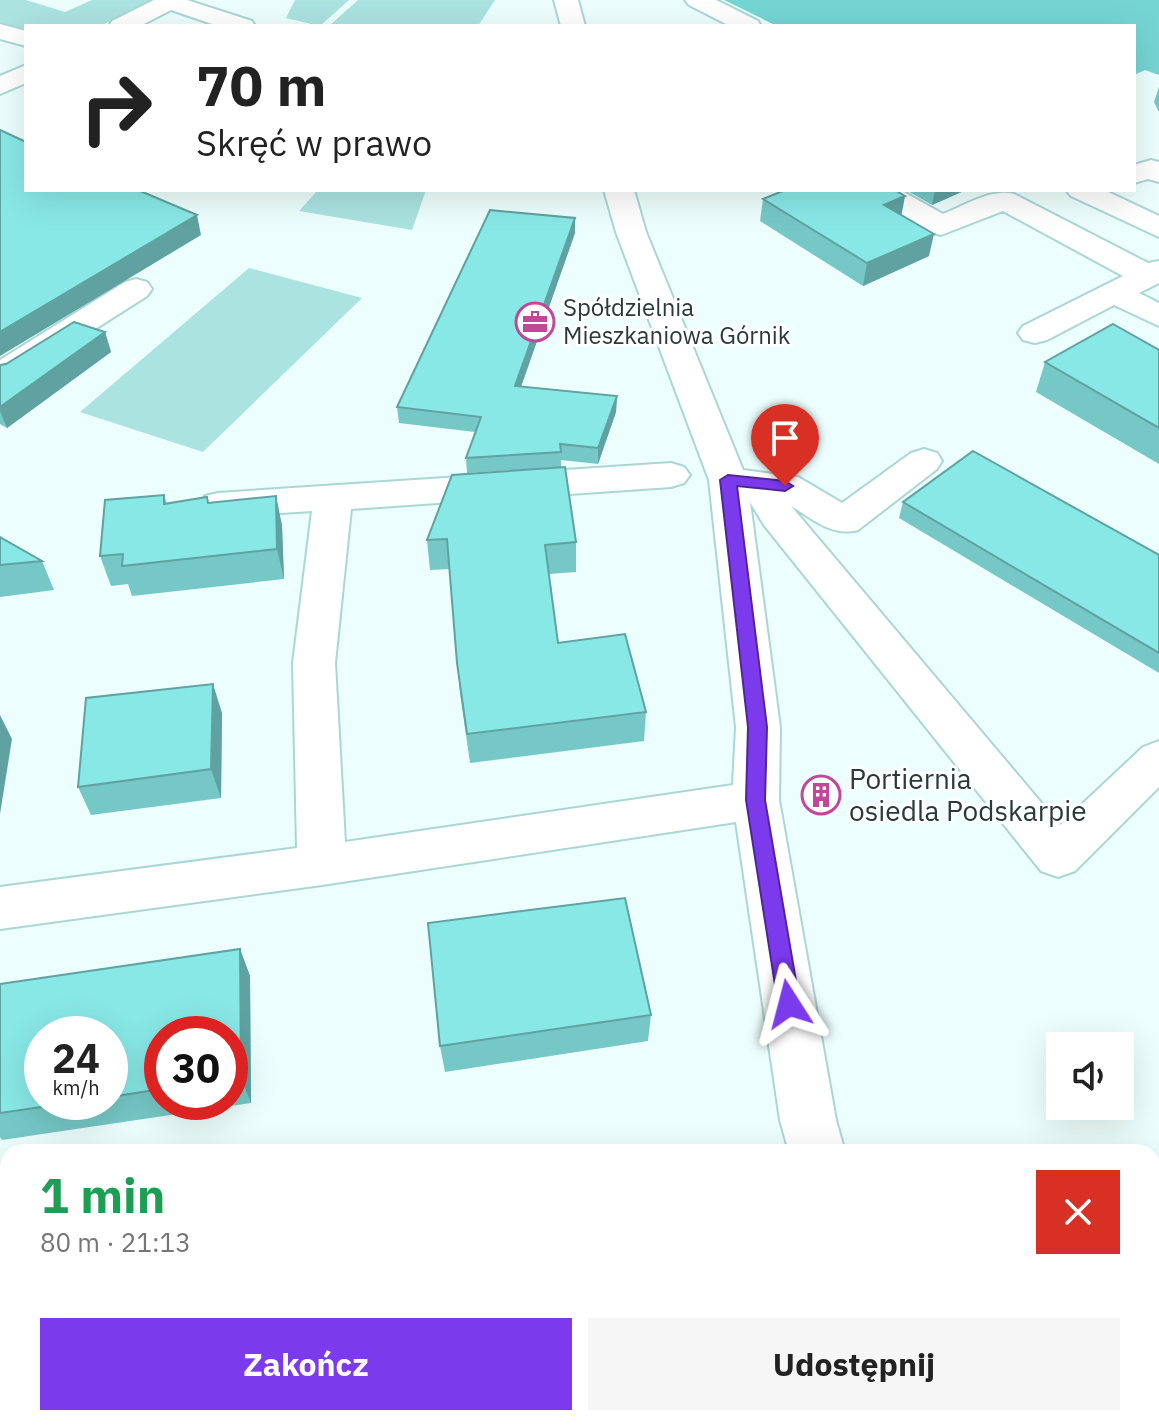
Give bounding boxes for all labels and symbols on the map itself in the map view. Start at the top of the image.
place label: Spółdzielnia Mieszkaniowa Górnik [563,291,791,351]
office icon: Spółdzielnia Mieszkaniowa Górnik [514,301,556,343]
pin [751,404,819,486]
place label: Portiernia osiedla Podskarpie [849,760,1087,829]
building icon: Portiernia osiedla Podskarpie [800,774,842,816]
position arrow [747,962,831,1046]
speed limit sign: 30 [144,1016,248,1120]

